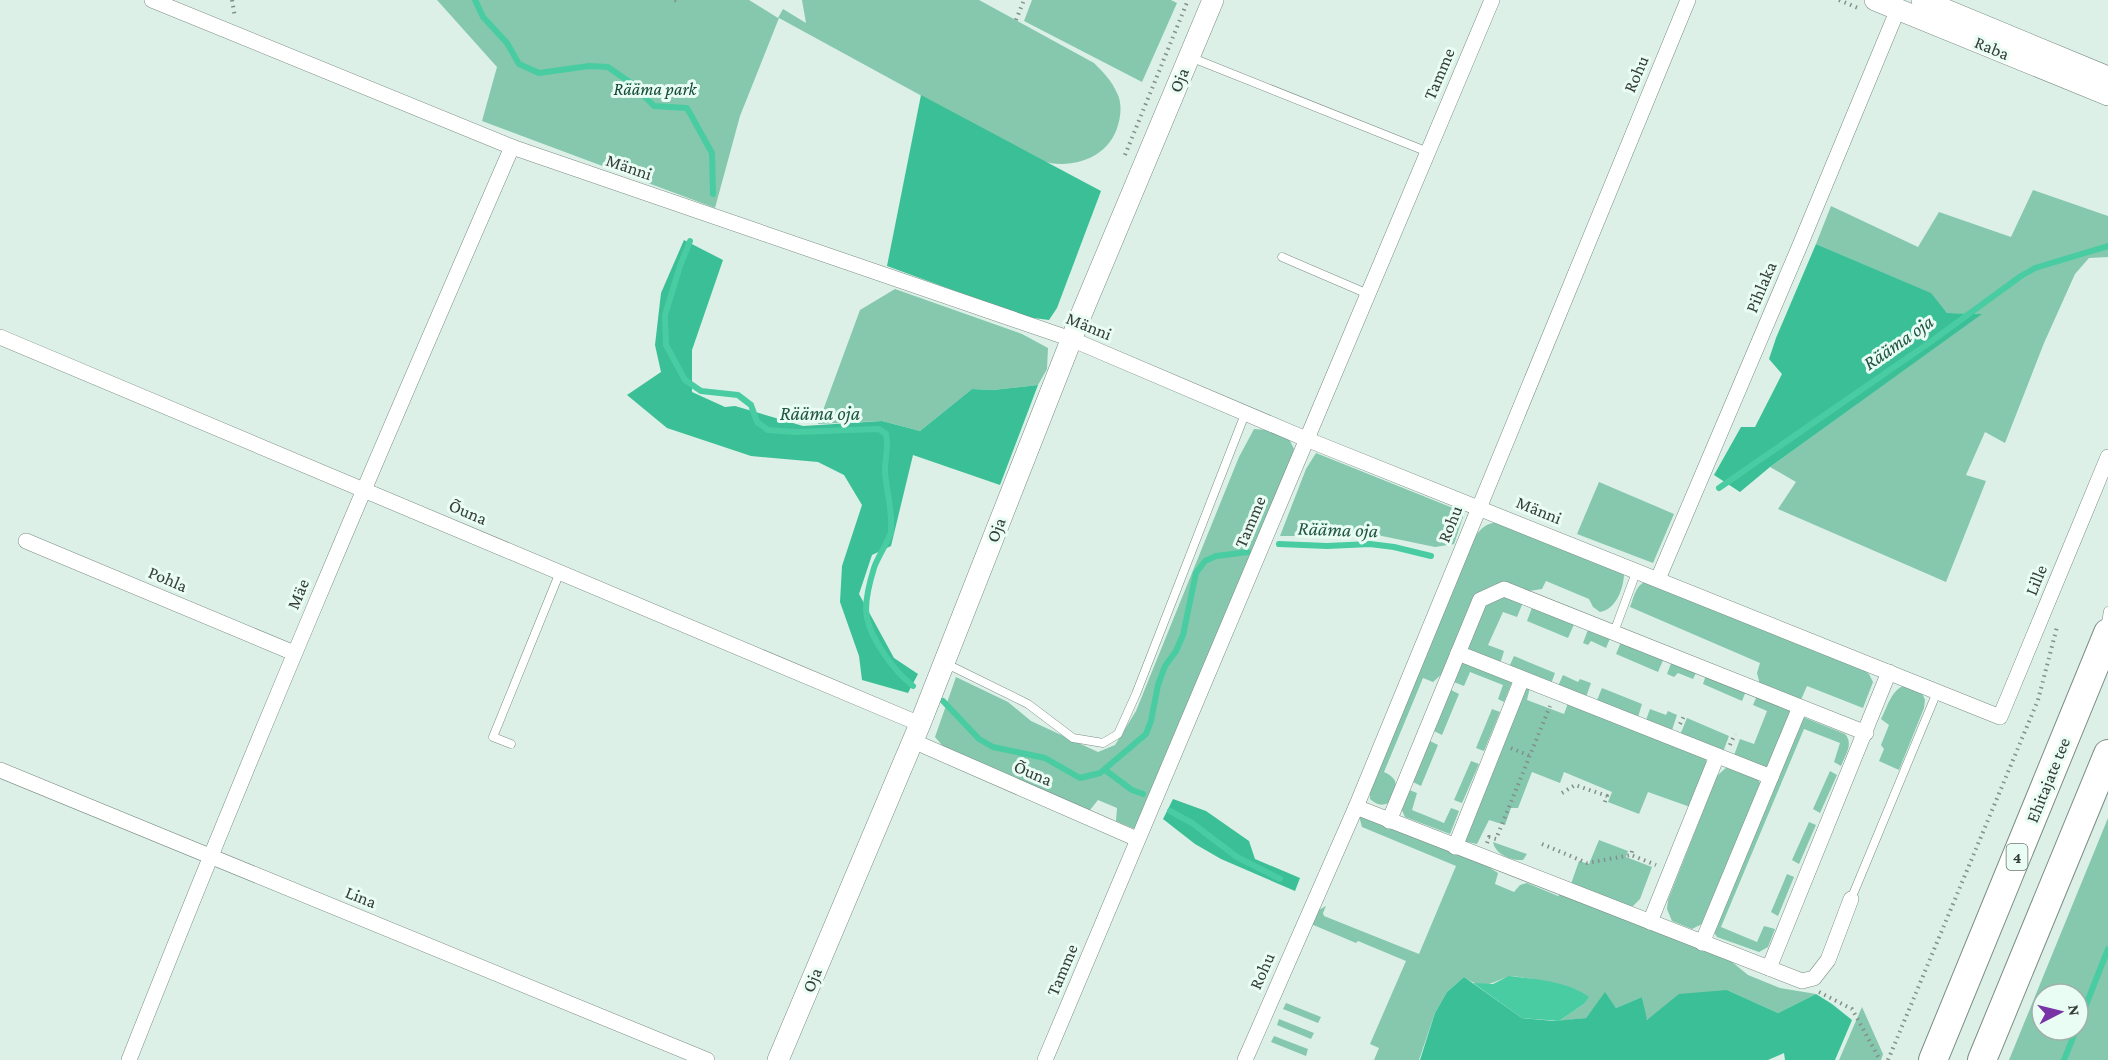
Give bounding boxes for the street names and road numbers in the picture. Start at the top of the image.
street label: Raba [1972,32,2012,64]
street label: Tamme [1419,45,1459,103]
street label: Rohu [1619,52,1653,95]
street label: Oja [1165,65,1194,96]
street label: Männi [603,150,655,184]
street label: Pihlaka [1741,259,1781,315]
street label: Männi [1063,308,1115,344]
street label: Männi [1513,492,1565,528]
street label: Tamme [1230,493,1270,551]
street label: Õuna [446,495,490,529]
street label: Rohu [1434,502,1467,545]
street label: Oja [982,515,1011,546]
street label: Pohla [146,562,190,596]
street label: Lille [2021,562,2051,598]
street label: Mäe [283,576,313,612]
street label: Ehitajate tee [2022,735,2075,826]
street label: Õuna [1011,756,1055,790]
road number: 4 [2006,844,2028,870]
street label: Lina [343,882,379,912]
street label: Tamme [1042,941,1082,999]
street label: Rohu [1245,949,1279,992]
street label: Oja [798,965,827,996]

